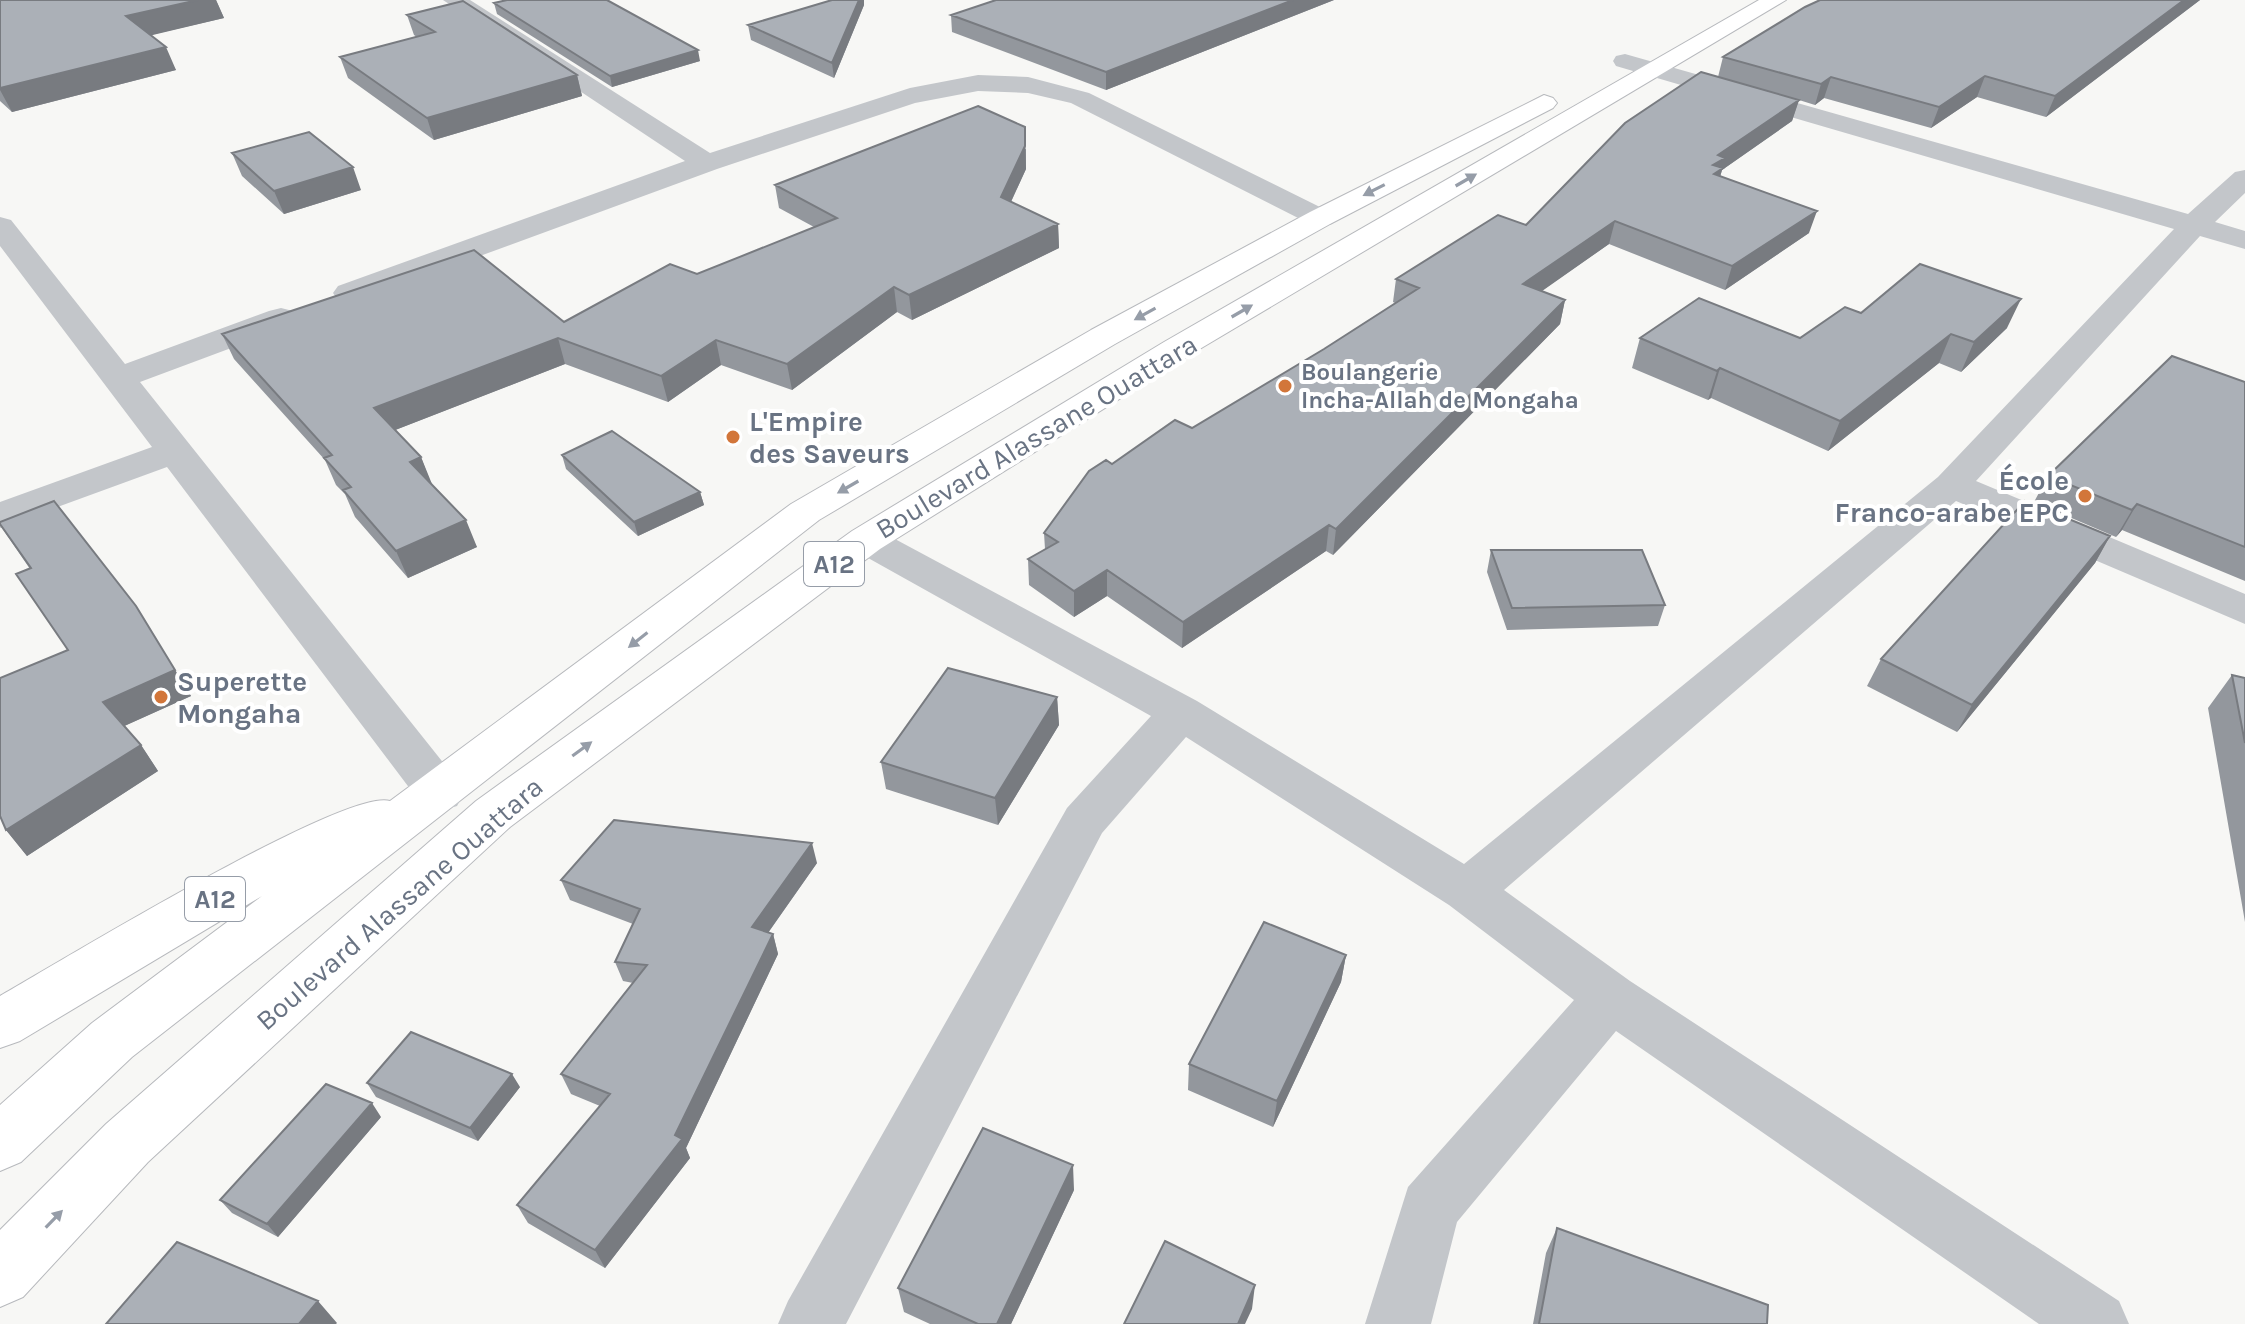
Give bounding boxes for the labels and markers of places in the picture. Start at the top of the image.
place label: Boulangerie Incha-Allah de Mongaha [1301,358,1579,414]
marker: Boulangerie Incha-Allah de Mongaha [1276,377,1294,395]
place label: L'Empire des Saveurs [749,405,910,470]
marker: L'Empire des Saveurs [724,428,742,446]
place label: École Franco-arabe EPC [1834,463,2069,529]
marker: École Franco-arabe EPC [2076,487,2094,505]
place label: Superette Mongaha [177,665,307,730]
marker: Superette Mongaha [152,688,170,706]

